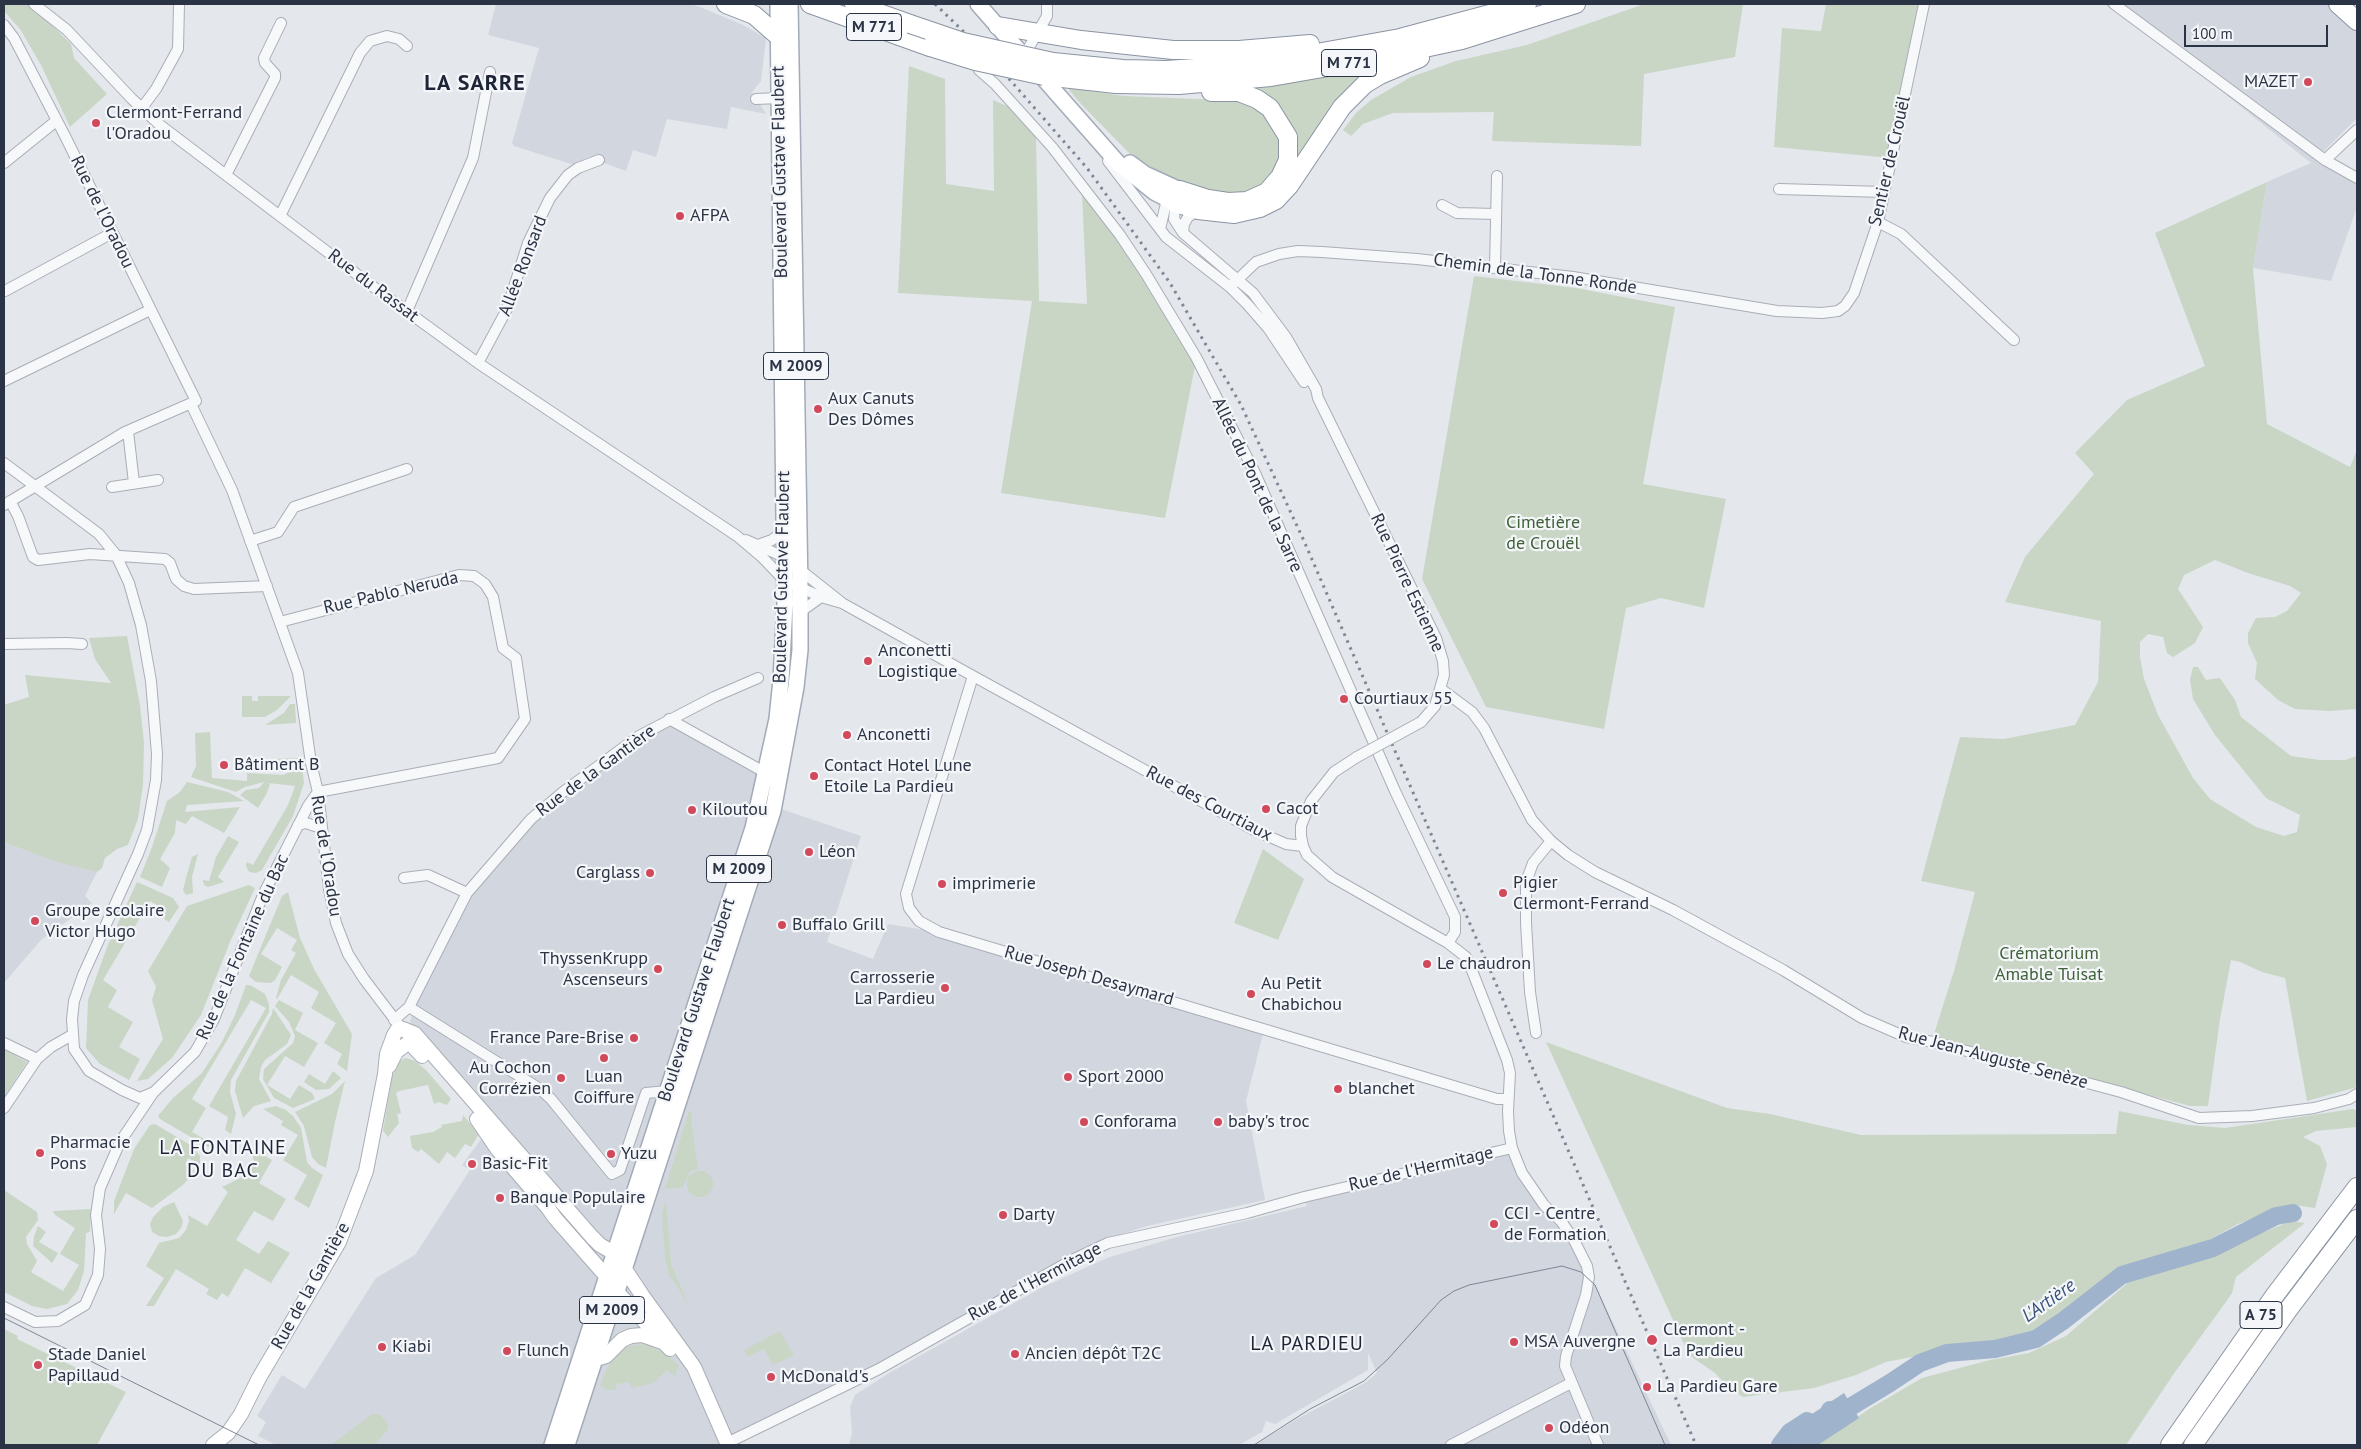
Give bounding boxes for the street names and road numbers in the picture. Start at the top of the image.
road number: M 771 [846,14,902,41]
road number: M 771 [1322,49,1376,76]
street label: Boulevard Gustave Flaubert [767,66,793,278]
street label: Sentier de Crouël [1865,94,1915,228]
street label: Rue de l'Oradou [65,152,139,272]
street label: Allée Ronsard [494,213,552,319]
street label: Rue du Rassat [323,245,423,327]
street label: Chemin de la Tonne Ronde [1432,249,1638,299]
road number: M 2009 [764,352,828,380]
street label: Allée du Pont de la Sarre [1207,394,1307,576]
street label: Boulevard Gustave Flaubert [769,471,795,683]
street label: Rue Pierre Estienne [1365,510,1449,656]
street label: Rue Pablo Neruda [322,567,460,619]
street label: Rue de la Gantière [532,721,660,821]
street label: Rue des Courtiaux [1142,762,1276,846]
street label: Rue de l'Oradou [306,794,346,918]
street label: Rue de la Fontaine du Bac [192,851,294,1043]
road number: M 2009 [706,856,772,882]
street label: Boulevard Gustave Flaubert [654,896,740,1104]
street label: Rue Joseph Desaymard [1002,941,1176,1011]
street label: Rue Jean-Auguste Senèze [1896,1022,2090,1094]
street label: Rue de l'Hermitage [1347,1142,1495,1196]
street label: Rue de la Gantière [267,1219,355,1353]
street label: Rue de l'Hermitage [965,1238,1105,1326]
road number: M 2009 [580,1296,644,1324]
road number: A 75 [2240,1302,2282,1328]

